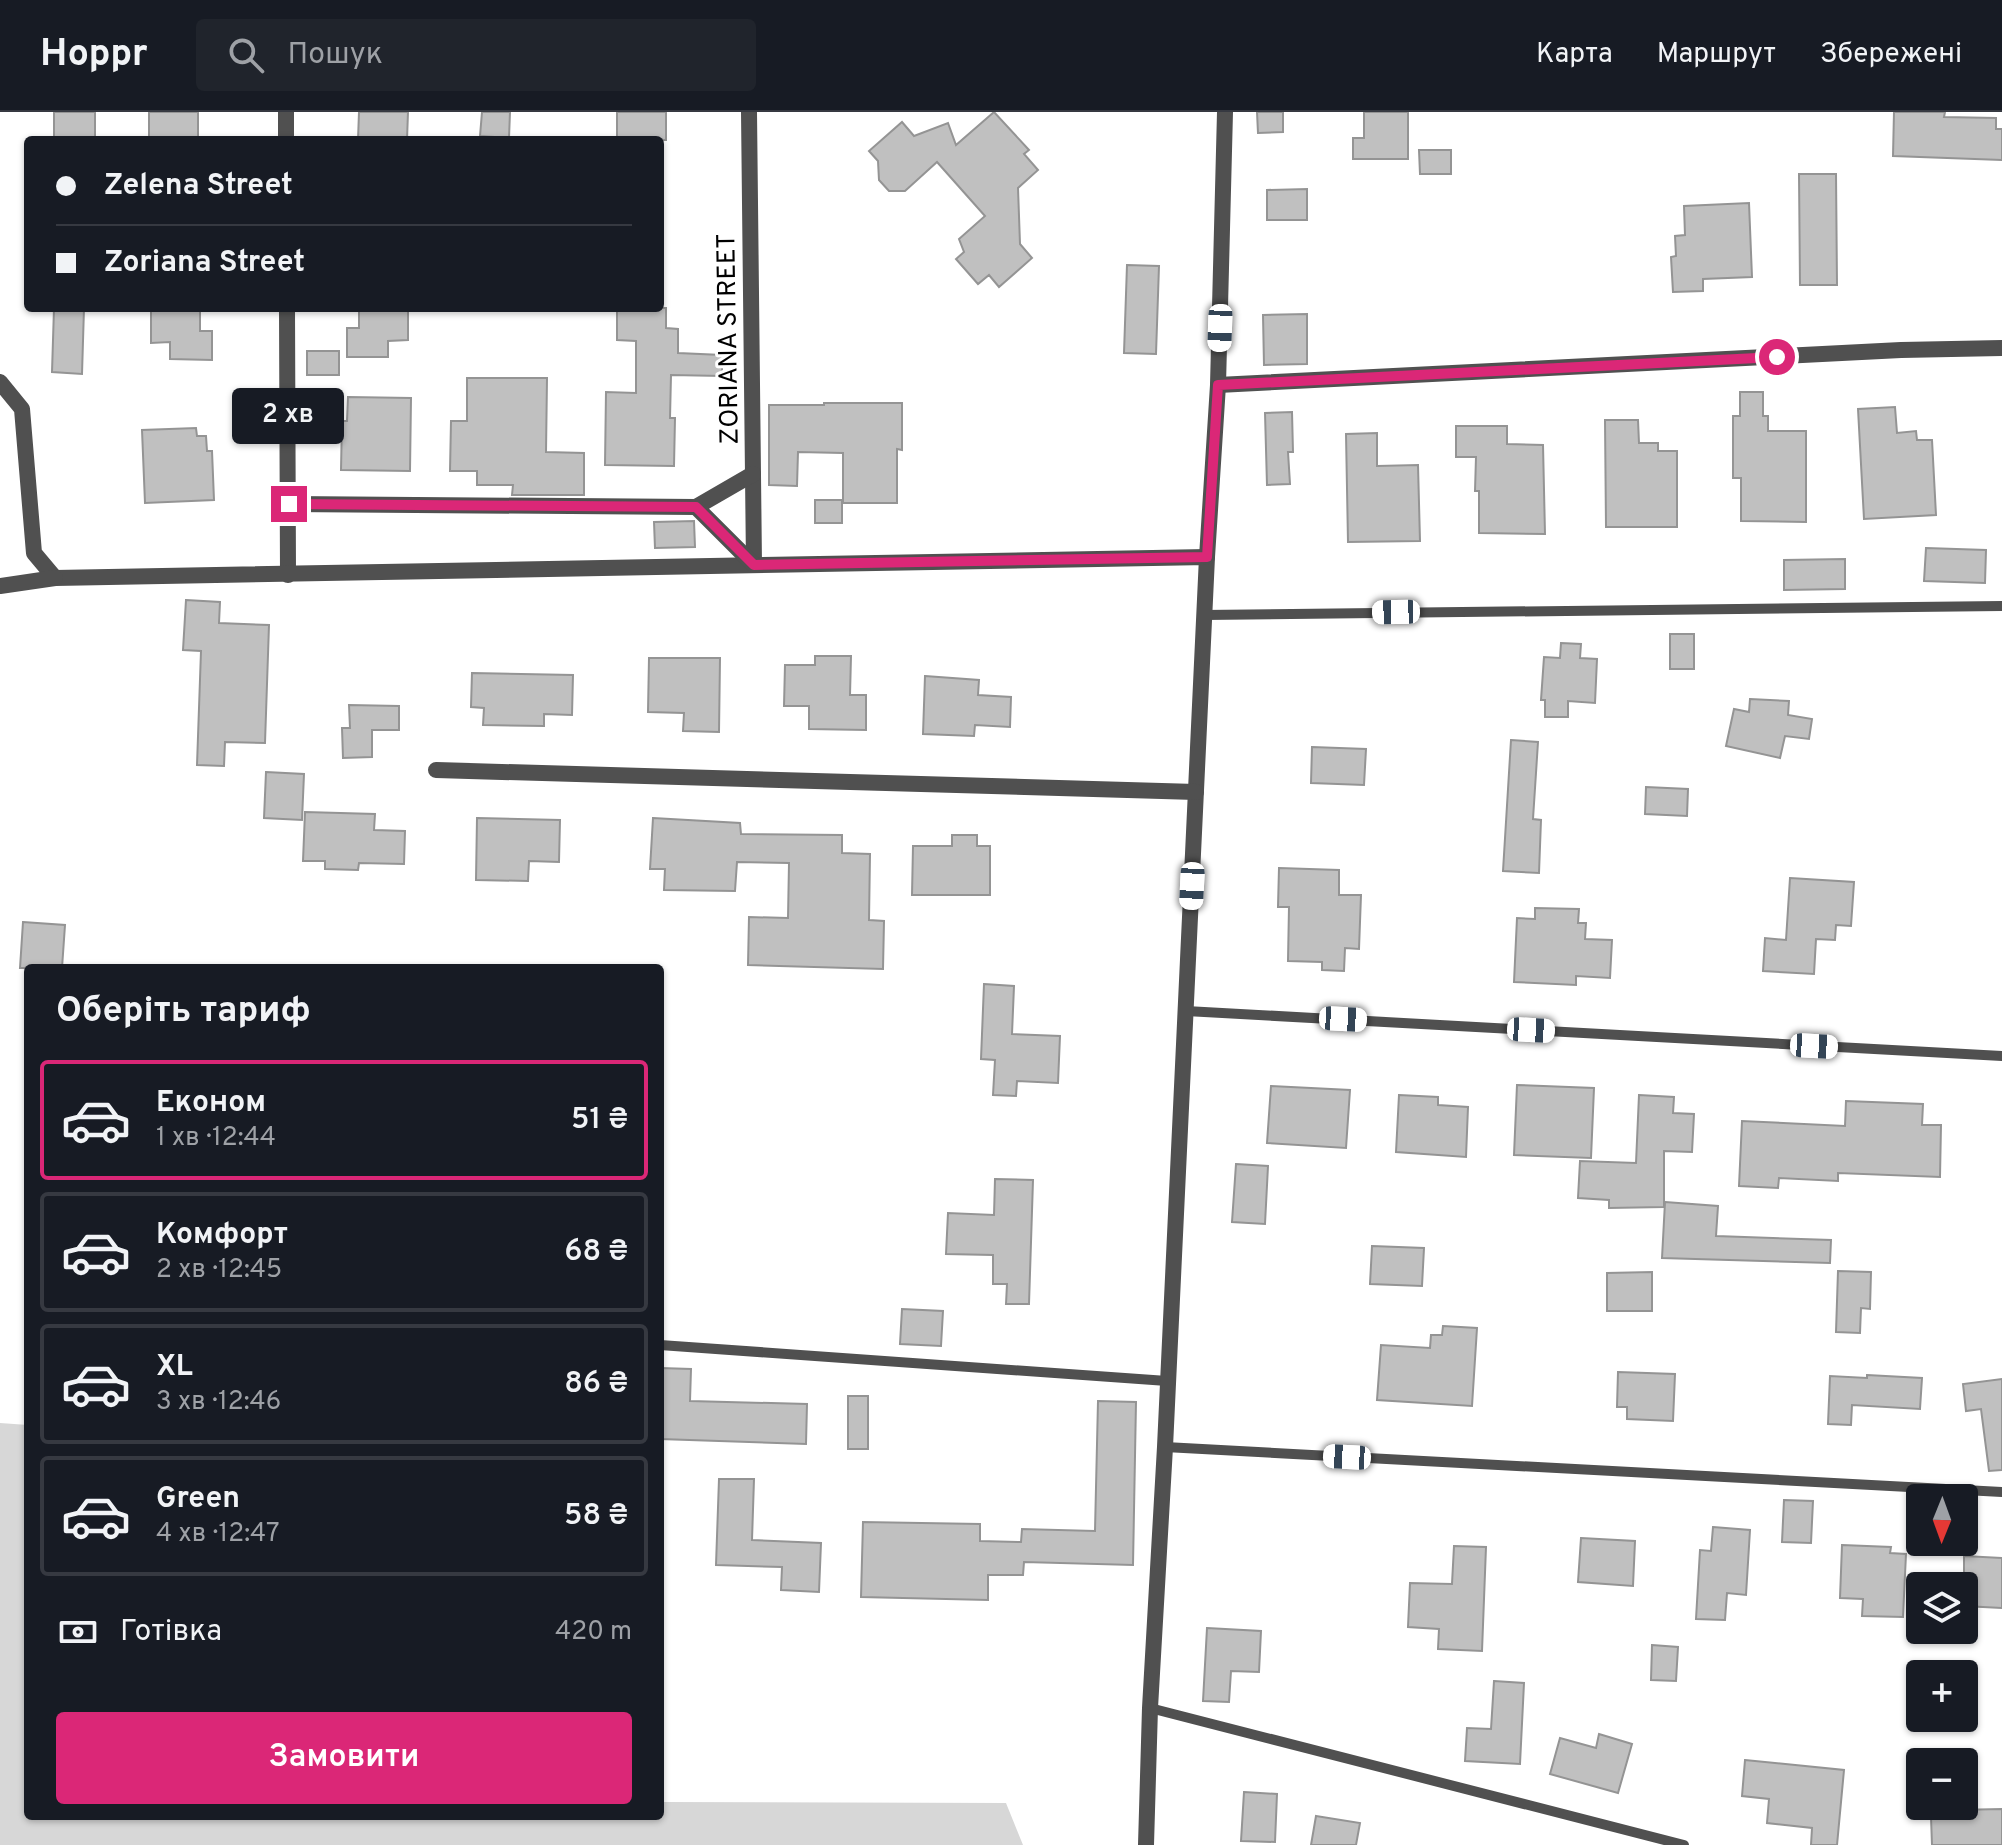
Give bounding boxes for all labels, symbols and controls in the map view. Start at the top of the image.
search box [196,19,756,91]
text: Hoppr [40,31,148,80]
icon: search [224,33,268,77]
text: Пошук [288,37,383,74]
text: Карта [1536,37,1613,73]
text: Маршрут [1657,37,1776,73]
text: Збережені [1820,37,1962,73]
text: Zelena Street [104,168,293,205]
street label: ZORIANA STREET [711,233,748,445]
text: Zoriana Street [104,245,305,282]
car [1207,304,1233,352]
route start [1759,339,1795,375]
callout: 2 хв [233,388,345,444]
text: 2 хв [262,399,314,432]
route end [271,486,307,522]
car [1372,600,1420,624]
car [1179,861,1205,911]
text: Оберіть тариф [56,989,311,1035]
car [1318,1006,1368,1032]
car [1506,1017,1556,1043]
car [1789,1033,1839,1059]
icon: car [60,1084,132,1156]
text: Економ [156,1085,266,1122]
text: 51 ₴ [571,1102,628,1139]
text: 1 хв · 12:44 [156,1122,276,1155]
icon: car [60,1216,132,1288]
text: Комфорт [156,1217,288,1254]
text: 68 ₴ [564,1234,628,1271]
text: 2 хв · 12:45 [156,1254,282,1287]
icon: car [60,1348,132,1420]
text: XL [156,1349,193,1386]
text: 86 ₴ [564,1366,628,1403]
text: 3 хв · 12:46 [156,1386,281,1419]
car [1322,1444,1372,1470]
icon: car [60,1480,132,1552]
text: Green [156,1481,240,1518]
north arrow [1906,1484,1978,1556]
map controls [1906,1484,1978,1820]
text: 58 ₴ [564,1498,628,1535]
text: 4 хв · 12:47 [156,1518,279,1551]
button: layers [1906,1572,1978,1644]
icon: cash [56,1610,100,1654]
text: Готівка [120,1614,222,1651]
text: 420 m [555,1616,632,1649]
button: + [1906,1660,1978,1732]
button: Замовити [56,1712,632,1804]
button: − [1906,1748,1978,1820]

